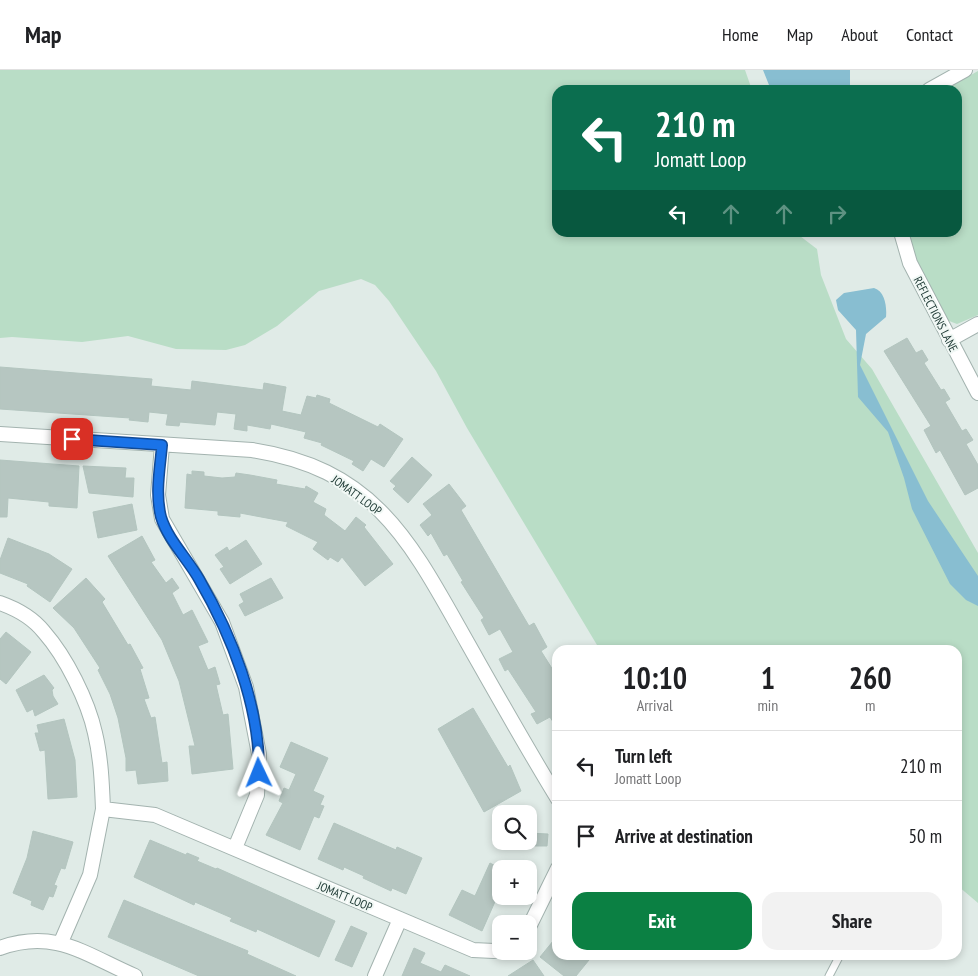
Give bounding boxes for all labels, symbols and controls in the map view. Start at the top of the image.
text: Map [25,19,62,50]
text: Home [722,23,759,46]
text: Map [787,23,813,46]
text: About [841,23,878,46]
text: Contact [906,23,953,46]
text: 210 m [655,101,736,147]
icon: left [572,105,637,170]
text: Jomatt Loop [655,145,746,173]
icon: left [664,200,692,228]
icon: ahead [717,200,745,228]
icon: ahead [770,200,798,228]
icon: right [823,200,851,228]
street label: REFLECTIONS LANE [911,274,961,354]
pin [51,418,93,460]
icon: arrive [58,425,86,453]
street label: JOMATT LOOP [328,471,385,519]
text: 10:10 [622,658,687,697]
text: 1 [761,658,775,697]
text: 260 [849,658,892,697]
text: Arrival [637,695,673,715]
text: min [757,695,778,715]
text: m [865,695,875,715]
text: Turn left [615,744,672,768]
position arrow [232,746,284,798]
icon: left [572,752,600,780]
text: 210 m [900,754,942,778]
text: Jomatt Loop [615,768,682,788]
map controls [492,805,537,960]
button: search [492,805,537,850]
icon: arrive [572,822,600,850]
text: Arrive at destination [615,824,753,848]
text: 50 m [909,824,942,848]
button: + [492,860,537,905]
street label: JOMATT LOOP [314,877,375,914]
button: Exit [572,892,752,950]
button: Share [762,892,942,950]
button: − [492,915,537,960]

